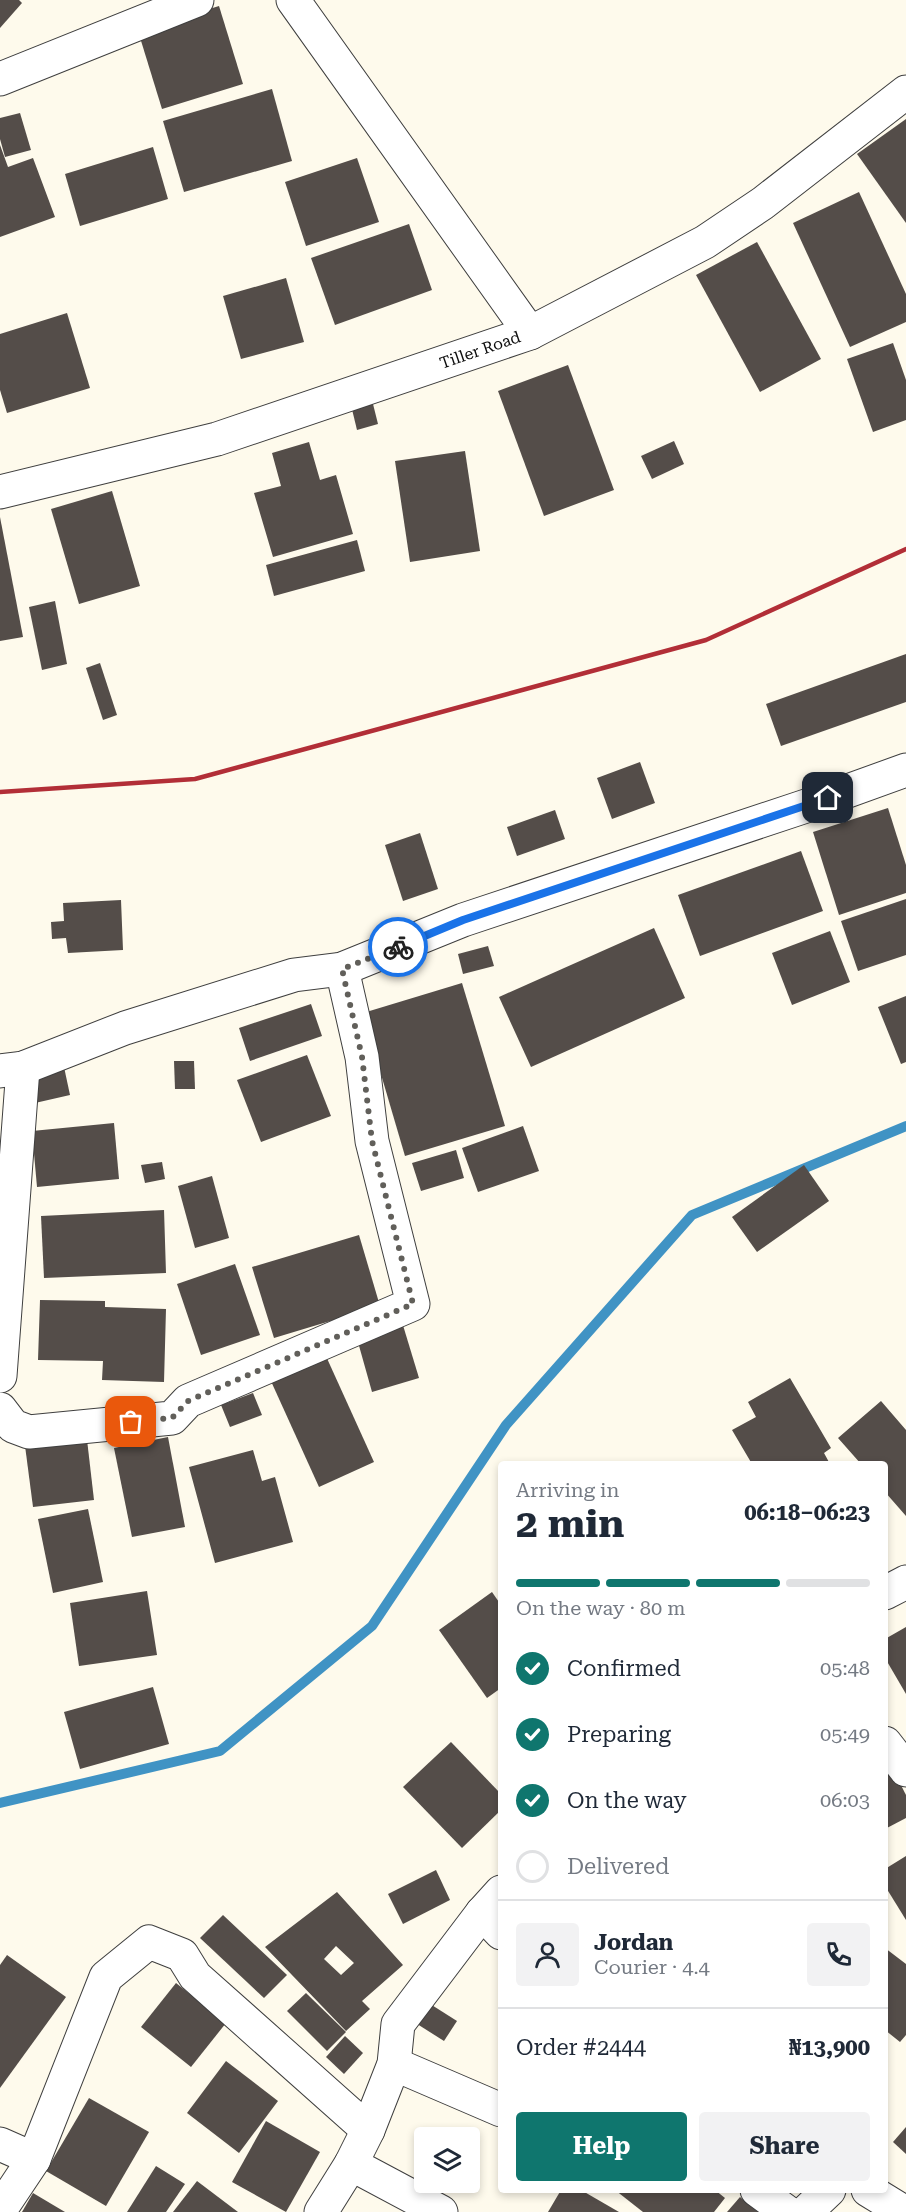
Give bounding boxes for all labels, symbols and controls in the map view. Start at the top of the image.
street label: Tiller Road [437,327,523,373]
pin [802,772,853,823]
icon: home [811,781,844,814]
courier [368,917,428,977]
icon: bike [382,931,415,964]
pin [105,1396,156,1447]
icon: bag [114,1405,147,1438]
text: Arriving in [516,1478,619,1502]
text: 06:18–06:23 [744,1500,870,1525]
text: 2 min [516,1501,624,1547]
text: On the way · 80 m [516,1596,686,1620]
icon: check [516,1652,549,1685]
text: Confirmed [567,1656,681,1681]
text: 05:48 [820,1656,870,1680]
icon: check [516,1718,549,1751]
text: Preparing [567,1722,671,1747]
text: 05:49 [820,1722,870,1746]
icon: check [516,1784,549,1817]
text: On the way [567,1788,687,1813]
text: 06:03 [820,1788,870,1812]
text: Delivered [567,1854,669,1879]
button: person [516,1923,579,1986]
button: phone [807,1923,870,1986]
text: Jordan [594,1930,673,1955]
text: Courier · 4.4 [594,1955,710,1979]
text: Order #2444 [516,2035,646,2060]
text: ₦13,900 [789,2035,870,2060]
button: Help [516,2112,687,2181]
button: Share [699,2112,870,2181]
map controls [414,2127,480,2193]
button: layers [414,2127,480,2193]

